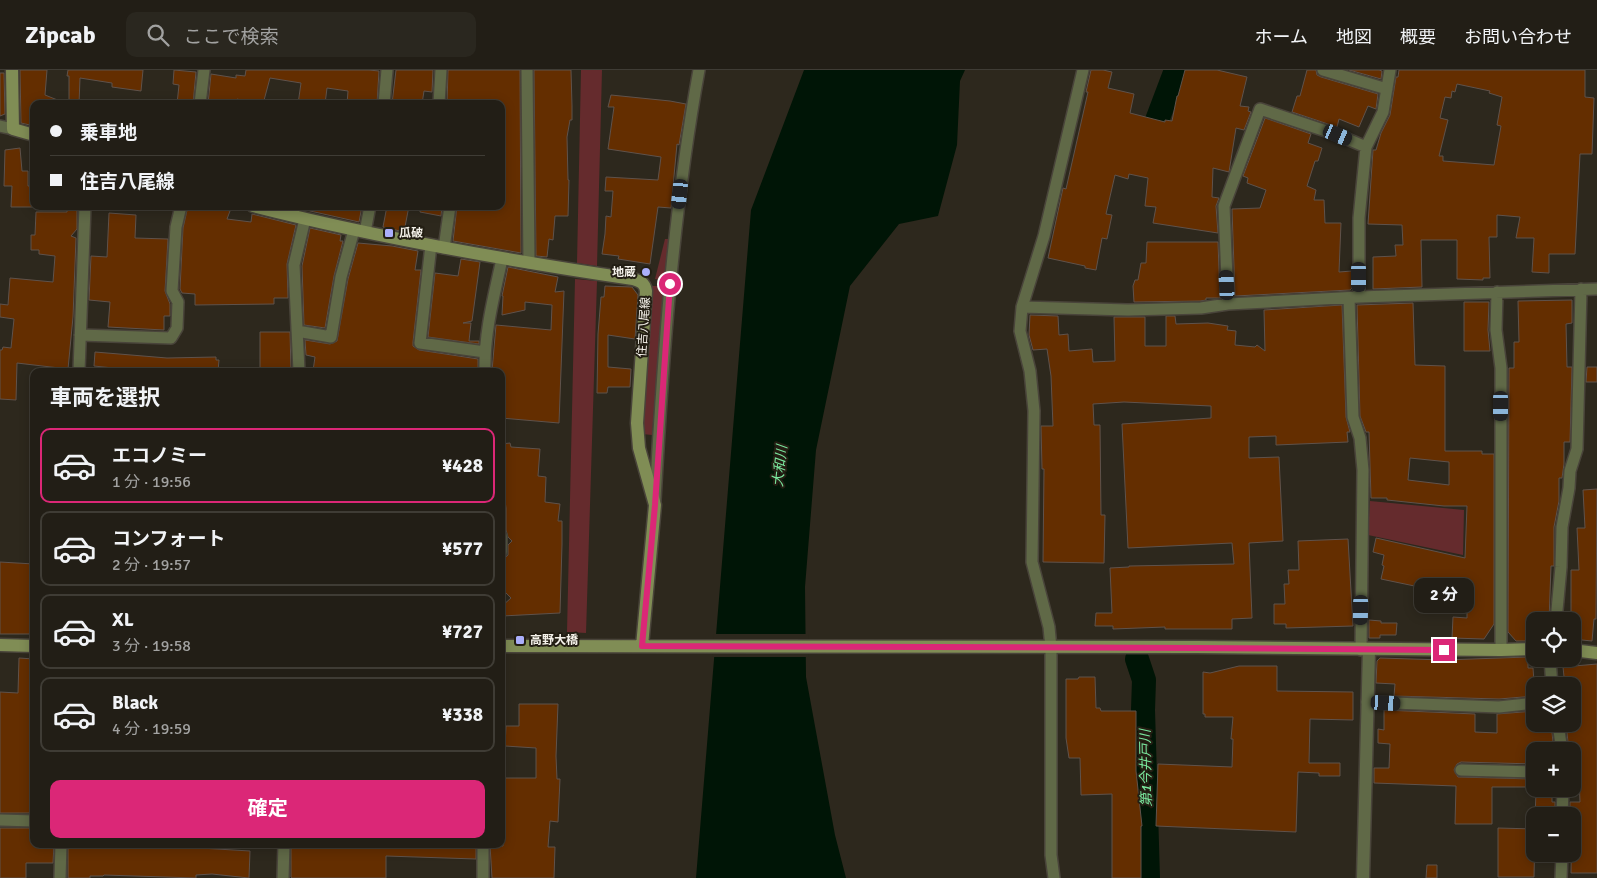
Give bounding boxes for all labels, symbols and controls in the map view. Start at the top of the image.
search box [126,12,476,57]
text: Zipcab [25,20,96,50]
icon: search [144,21,172,49]
text: ここで検索 [184,25,279,49]
text: ホーム [1255,26,1308,48]
text: 地図 [1336,26,1372,48]
text: 概要 [1400,26,1436,48]
text: お問い合わせ [1464,26,1572,48]
text: 乗車地 [80,121,137,145]
car [1321,122,1354,148]
text: 住吉八尾線 [80,170,175,194]
car [670,178,689,210]
place label: 瓜破 [399,226,423,241]
marker: 瓜破 [383,227,395,239]
car [1351,262,1366,292]
place label: 地蔵 [612,265,636,280]
marker: 地蔵 [640,266,652,278]
car [1218,270,1235,300]
route start [659,273,681,295]
street label: 住吉八尾線 [634,297,654,357]
text: 車両を選択 [50,384,160,411]
car [1493,391,1508,421]
water label: 大和川 [769,442,791,488]
icon: car [52,443,97,488]
text: エコノミー [112,444,207,468]
text: ¥428 [442,454,483,478]
text: 1 分 · 19:56 [112,472,191,492]
icon: car [52,526,97,571]
text: コンフォート [112,527,225,551]
text: ¥577 [442,537,483,561]
text: 2 分 · 19:57 [112,555,191,575]
callout: 2 分 [1414,578,1474,612]
text: 2 分 [1430,585,1458,605]
car [1353,595,1368,625]
text: XL [112,608,134,632]
icon: car [52,609,97,654]
map controls [1526,612,1581,862]
button: locate [1526,612,1581,667]
text: ¥727 [442,620,483,644]
place label: 高野大橋 [530,633,579,648]
marker: 高野大橋 [514,634,526,646]
text: 3 分 · 19:58 [112,636,191,656]
route end [1433,639,1455,661]
button: layers [1526,677,1581,732]
text: Black [112,691,158,715]
icon: car [52,692,97,737]
car [1370,695,1401,711]
text: ¥338 [442,703,483,727]
text: 4 分 · 19:59 [112,719,191,739]
water label: 第1今井戸川 [1137,727,1155,807]
button: + [1526,742,1581,797]
button: 確定 [50,780,485,838]
button: − [1526,807,1581,862]

